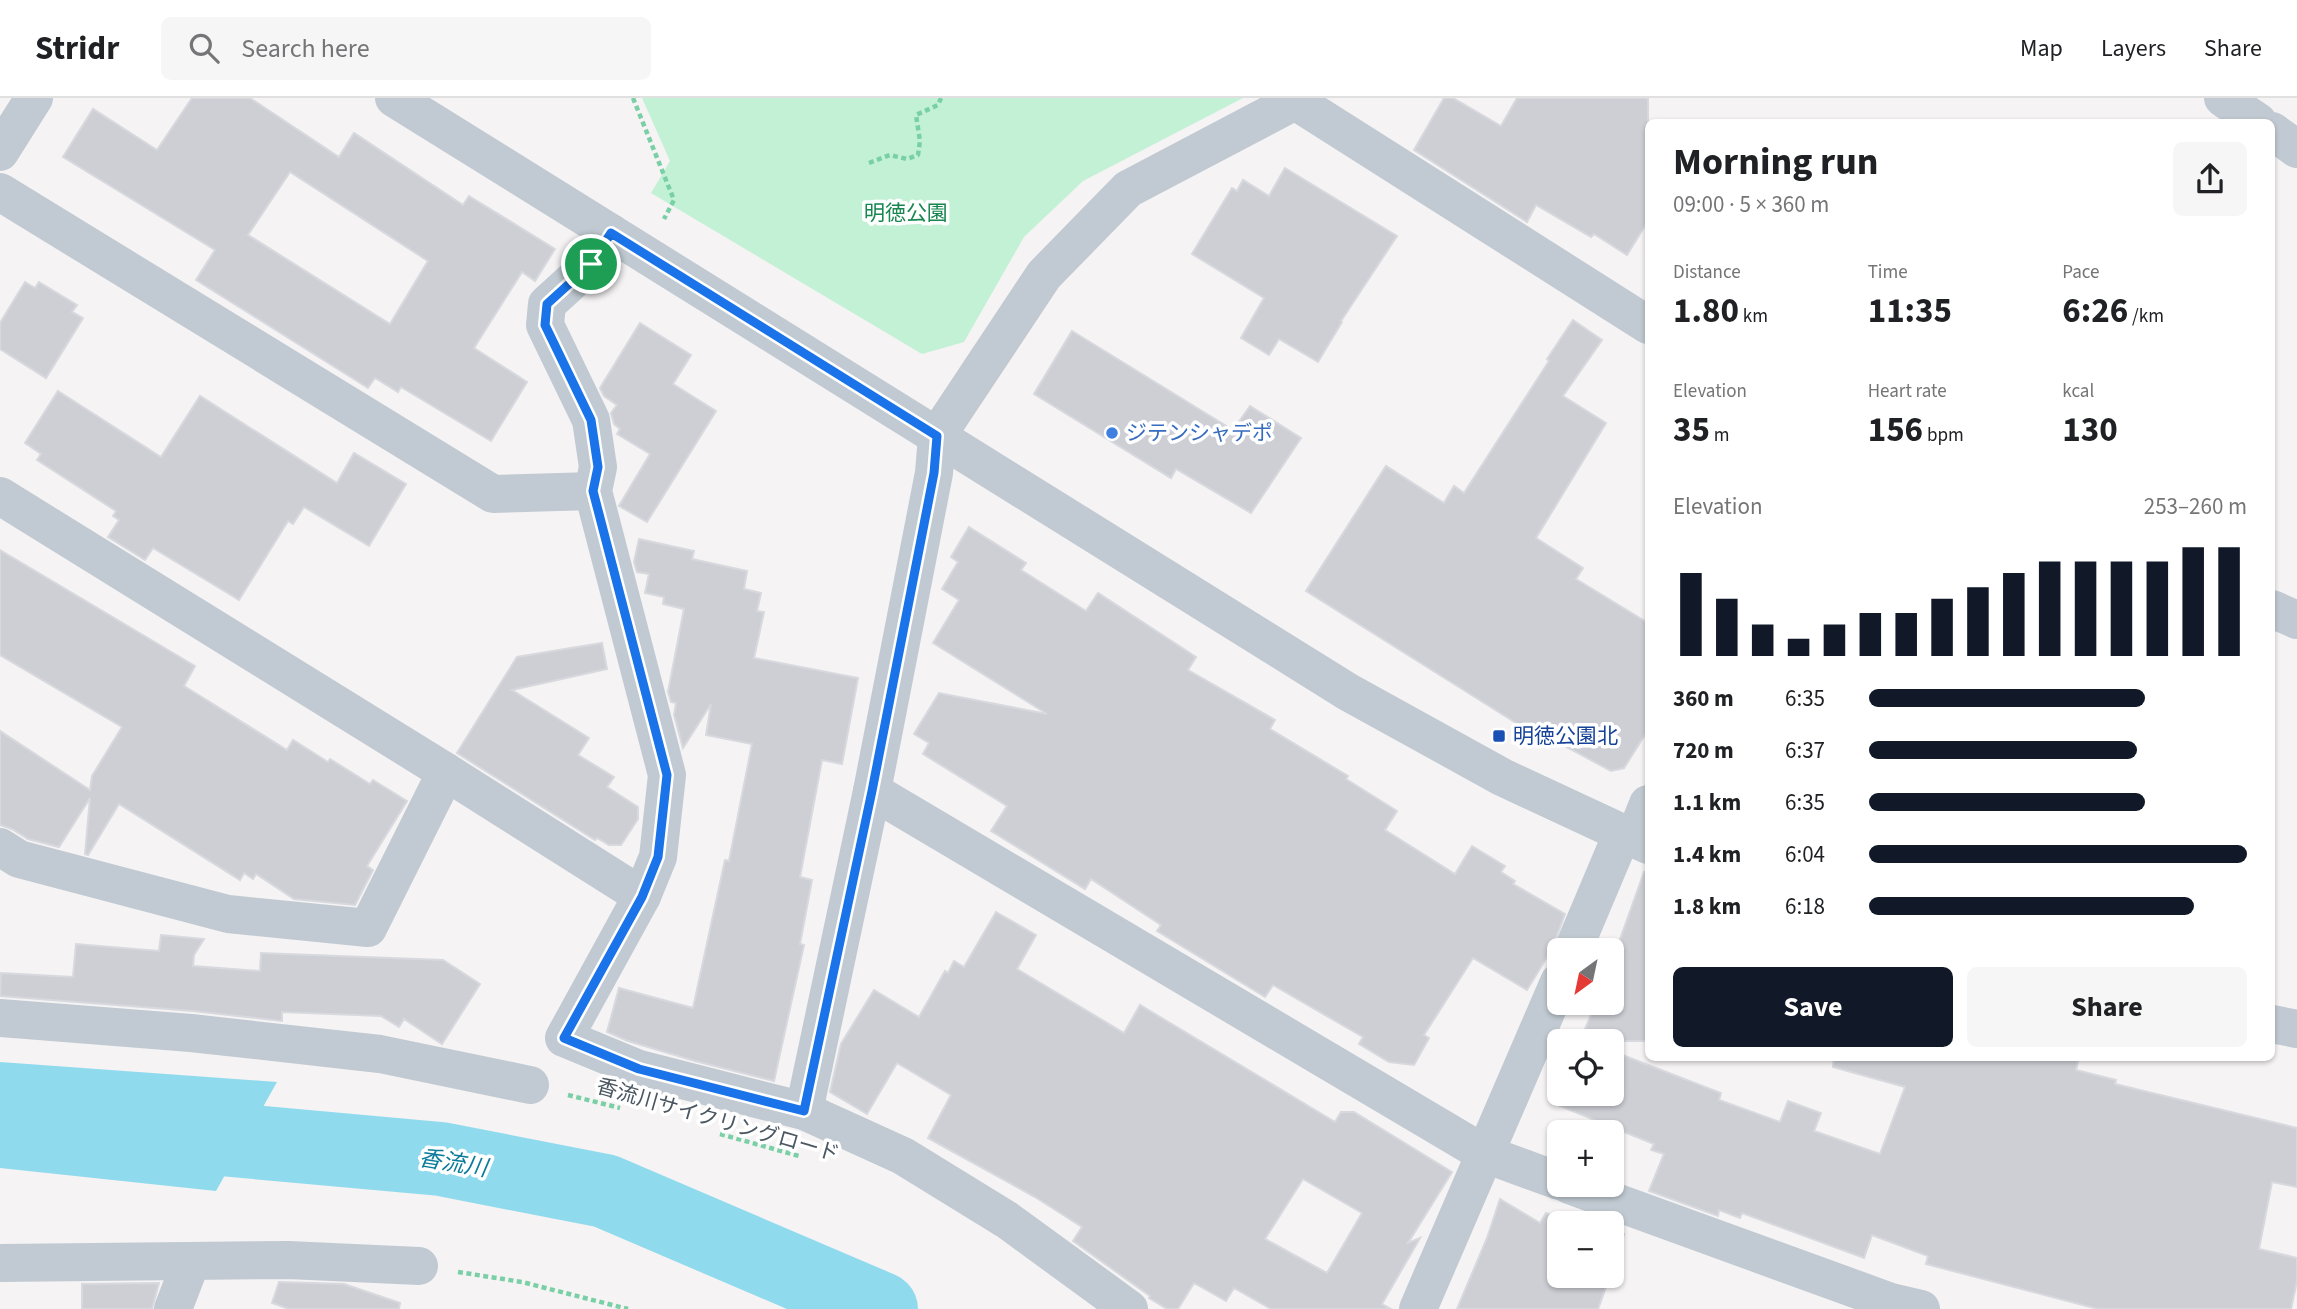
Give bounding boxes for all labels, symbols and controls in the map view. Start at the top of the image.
search box [161,17,651,80]
text: Stridr [35,25,119,72]
icon: search [185,29,223,67]
text: Search here [241,30,370,67]
text: Map [2020,31,2063,66]
text: Layers [2101,31,2166,66]
text: Share [2204,31,2262,66]
text: Morning run [1673,135,1878,189]
button: share [2173,142,2247,216]
text: 09:00 · 5 × 360 m [1673,188,1829,221]
park label: 明徳公園 [864,198,948,228]
pin [561,234,621,294]
icon: arrive [572,245,610,283]
text: Distance [1673,259,1741,286]
text: Time [1868,259,1908,286]
text: Pace [2062,259,2100,286]
text: 1.80 [1673,286,1739,336]
text: 11:35 [1868,286,1952,336]
text: 6:26 [2062,286,2128,336]
text: km [1739,303,1768,330]
text: /km [2128,303,2164,330]
text: Elevation [1673,378,1747,405]
text: Heart rate [1868,378,1947,405]
text: kcal [2062,378,2094,405]
text: 35 [1673,405,1710,455]
text: 156 [1868,405,1923,455]
text: 130 [2062,405,2118,455]
place label: ジテンシャデポ [1126,418,1273,448]
text: m [1710,422,1730,449]
text: bpm [1923,422,1964,449]
marker: ジテンシャデポ [1104,425,1120,441]
text: Elevation [1673,490,1763,523]
text: 253–260 m [2144,490,2247,523]
text: 360 m [1673,682,1734,715]
text: 6:35 [1785,682,1825,715]
place label: 明徳公園北 [1513,721,1618,751]
marker: 明徳公園北 [1491,728,1507,744]
text: 720 m [1673,734,1734,767]
text: 6:37 [1785,734,1825,767]
text: 1.1 km [1673,786,1741,819]
text: 6:35 [1785,786,1825,819]
text: 1.4 km [1673,838,1741,871]
text: 6:04 [1785,838,1825,871]
text: 1.8 km [1673,890,1741,923]
text: 6:18 [1785,890,1825,923]
north arrow [1547,938,1624,1015]
map controls [1547,938,1624,1288]
button: Save [1673,967,1953,1047]
button: Share [1967,967,2247,1047]
button: locate [1547,1029,1624,1106]
street label: 香流川サイクリングロード [593,1071,843,1169]
button: + [1547,1120,1624,1197]
water label: 香流川 [416,1141,493,1185]
button: − [1547,1211,1624,1288]

